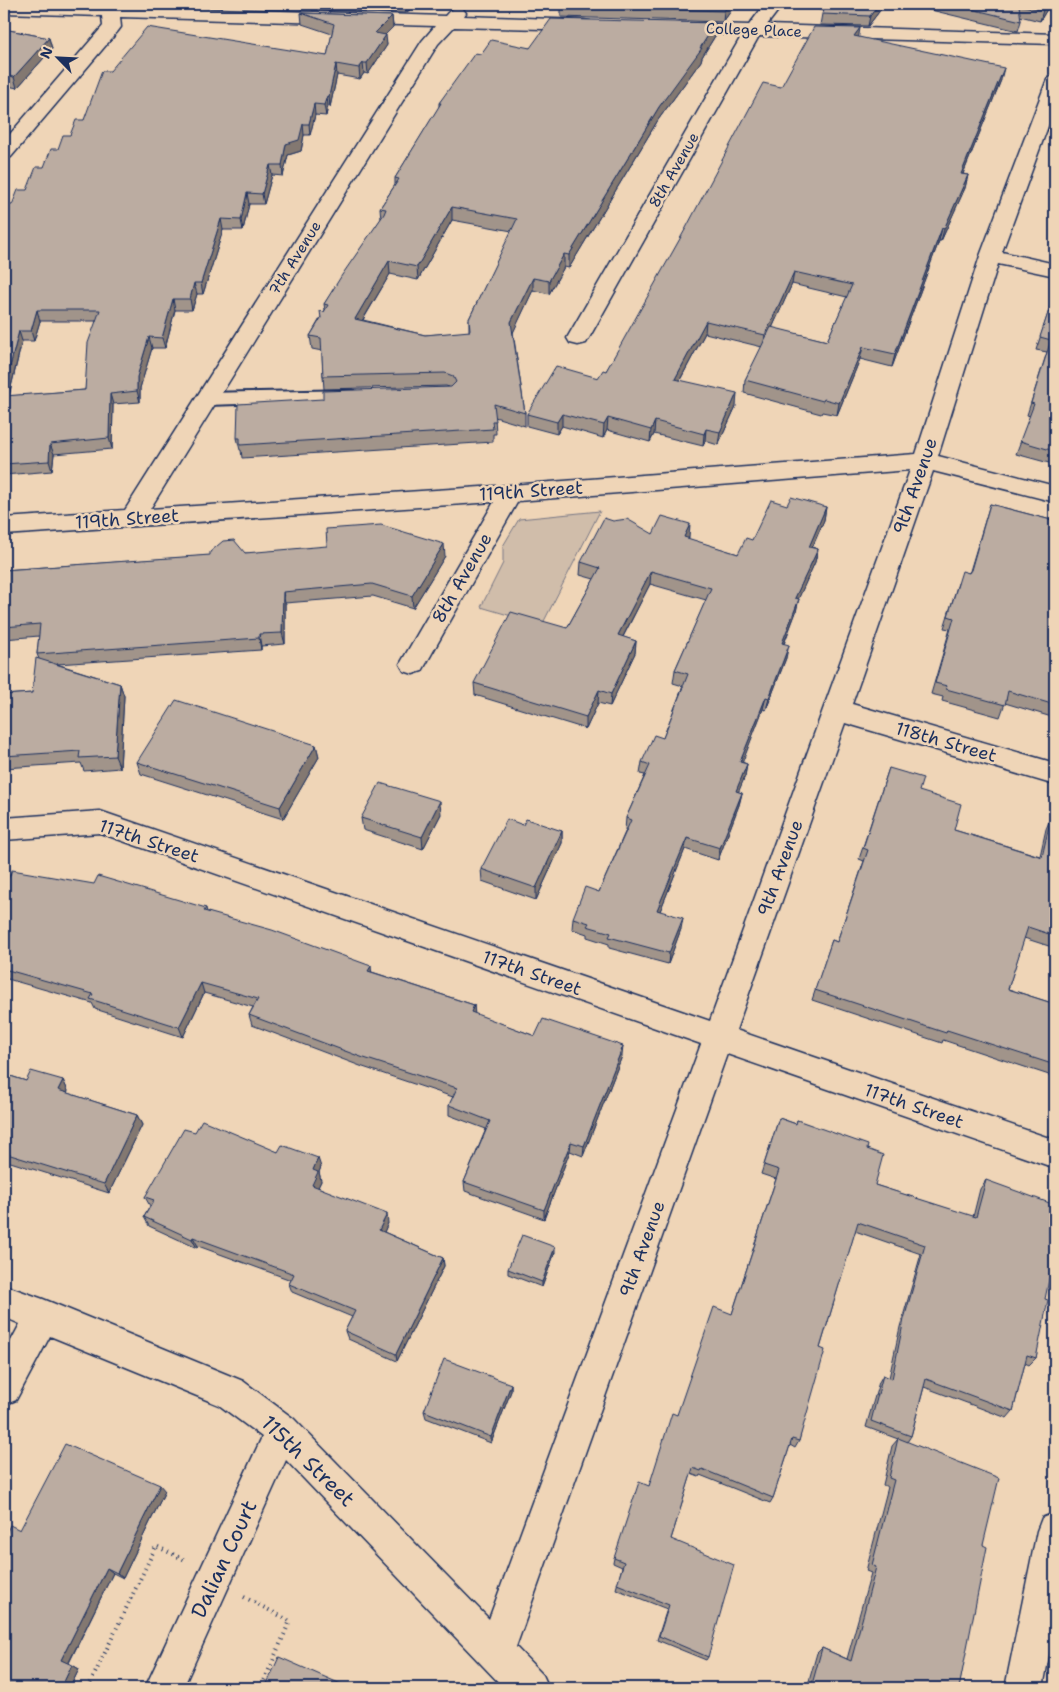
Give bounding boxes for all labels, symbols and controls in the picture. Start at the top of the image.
street label: College Place [706,18,802,42]
north arrow [32,32,82,82]
text: N [36,44,57,61]
street label: 8th Avenue [644,129,704,211]
street label: 7th Avenue [264,217,326,299]
street label: 9th Avenue [887,434,943,538]
street label: 119th Street [478,475,584,507]
street label: 119th Street [74,503,180,535]
street label: 8th Avenue [426,528,498,628]
street label: 118th Street [893,716,1000,768]
street label: 117th Street [96,814,202,868]
street label: 9th Avenue [751,817,809,919]
street label: 117th Street [479,945,585,1001]
street label: 117th Street [861,1078,967,1134]
street label: 9th Avenue [613,1198,671,1300]
street label: 115th Street [255,1409,361,1513]
street label: Dalian Court [185,1496,263,1622]

